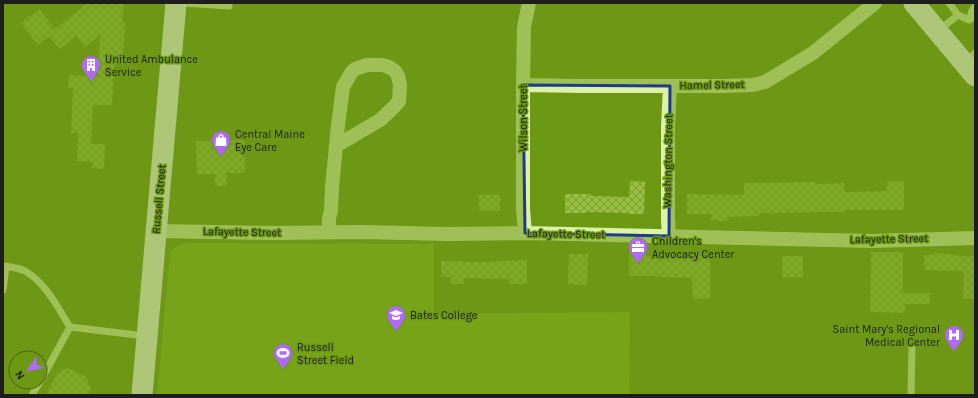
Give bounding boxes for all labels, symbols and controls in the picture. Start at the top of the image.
place label: United Ambulance Service [105,53,198,79]
building icon: United Ambulance Service [80,54,102,82]
street label: Hamel Street [679,78,745,92]
street label: Wilson Street [517,84,530,152]
street label: Washington Street [661,114,675,208]
place label: Central Maine Eye Care [235,128,305,154]
shop icon: Central Maine Eye Care [210,129,232,157]
street label: Russell Street [149,164,169,234]
street label: Lafayette Street [203,225,281,239]
street label: Lafayette Street [527,227,605,241]
street label: Lafayette Street [850,232,928,246]
place label: Children's Advocacy Center [652,235,734,261]
office icon: Children's Advocacy Center [627,236,649,264]
school or university icon: Bates College [385,304,407,332]
place label: Bates College [410,309,478,322]
place label: Saint Mary's Regional Medical Center [833,323,940,349]
hospital icon: Saint Mary's Regional Medical Center [943,324,965,352]
place label: Russell Street Field [297,341,354,367]
sports icon: Russell Street Field [272,342,294,370]
north arrow [8,350,48,390]
text: N [12,368,28,382]

